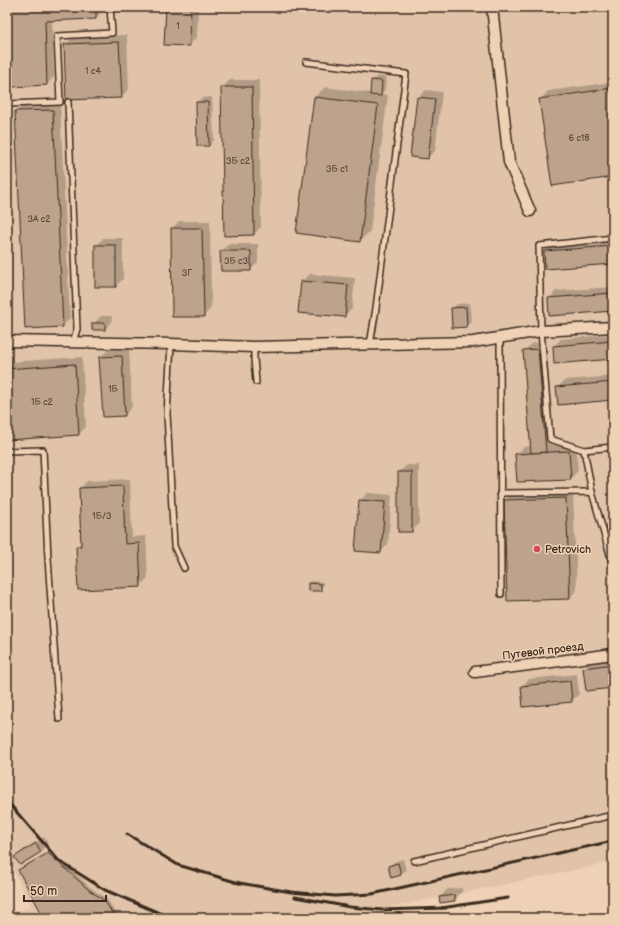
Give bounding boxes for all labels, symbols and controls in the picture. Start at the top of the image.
house number: 1 [176,21,180,32]
house number: 1 с4 [85,66,101,77]
house number: 6 с18 [568,133,590,144]
house number: 3Б с2 [226,156,251,167]
house number: 3Б с1 [326,164,348,175]
house number: 3А с2 [27,214,51,225]
house number: 3Б с3 [224,256,249,267]
house number: 3Г [182,268,192,279]
house number: 1Б [108,384,119,395]
house number: 1Б с2 [31,397,54,408]
house number: 1Б/3 [92,511,112,522]
place label: Petrovich [545,543,591,556]
marker: Petrovich [532,544,542,554]
street label: Путевой проезд [502,640,585,662]
scale bar [24,877,106,903]
text: 50 m [30,884,57,899]

